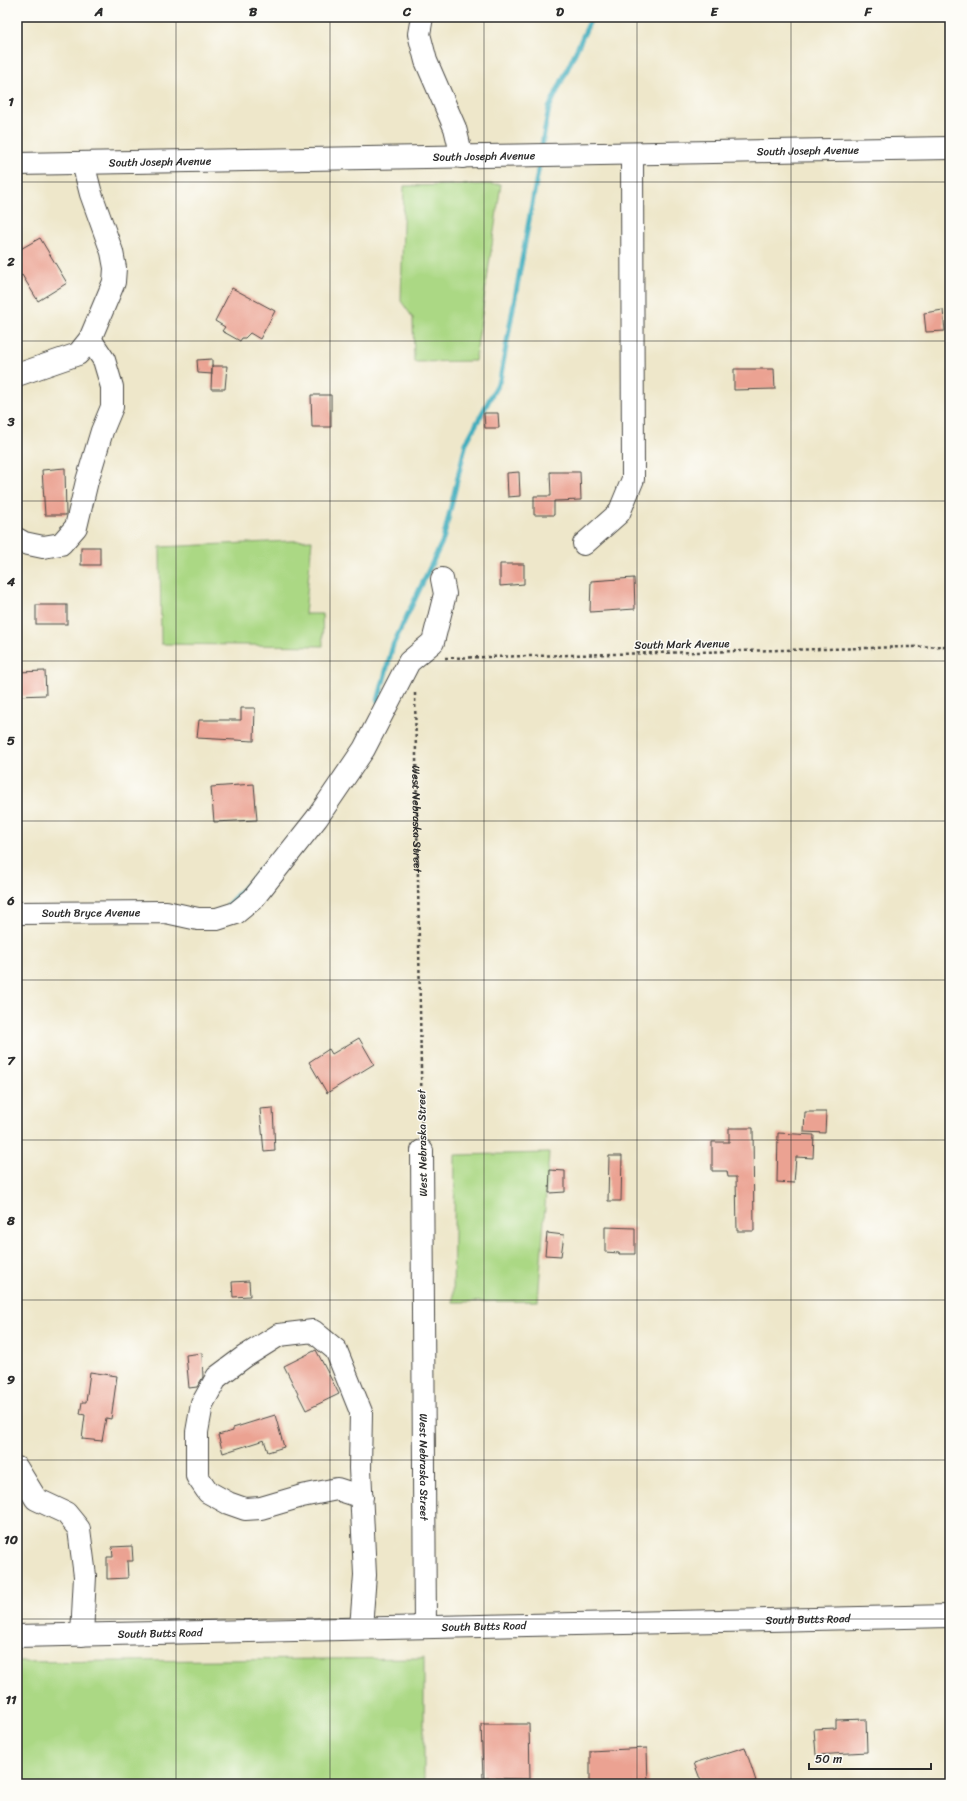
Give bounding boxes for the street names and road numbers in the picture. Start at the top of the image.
street label: South Joseph Avenue [756,141,860,161]
street label: South Joseph Avenue [432,146,536,167]
street label: South Joseph Avenue [109,152,212,172]
street label: South Mark Avenue [634,634,730,655]
street label: West Nebraska Street [406,765,427,873]
street label: South Bryce Avenue [42,903,141,923]
street label: West Nebraska Street [412,1089,433,1197]
street label: West Nebraska Street [414,1413,433,1521]
street label: South Butts Road [765,1609,852,1630]
street label: South Butts Road [441,1616,528,1637]
street label: South Butts Road [117,1623,204,1644]

